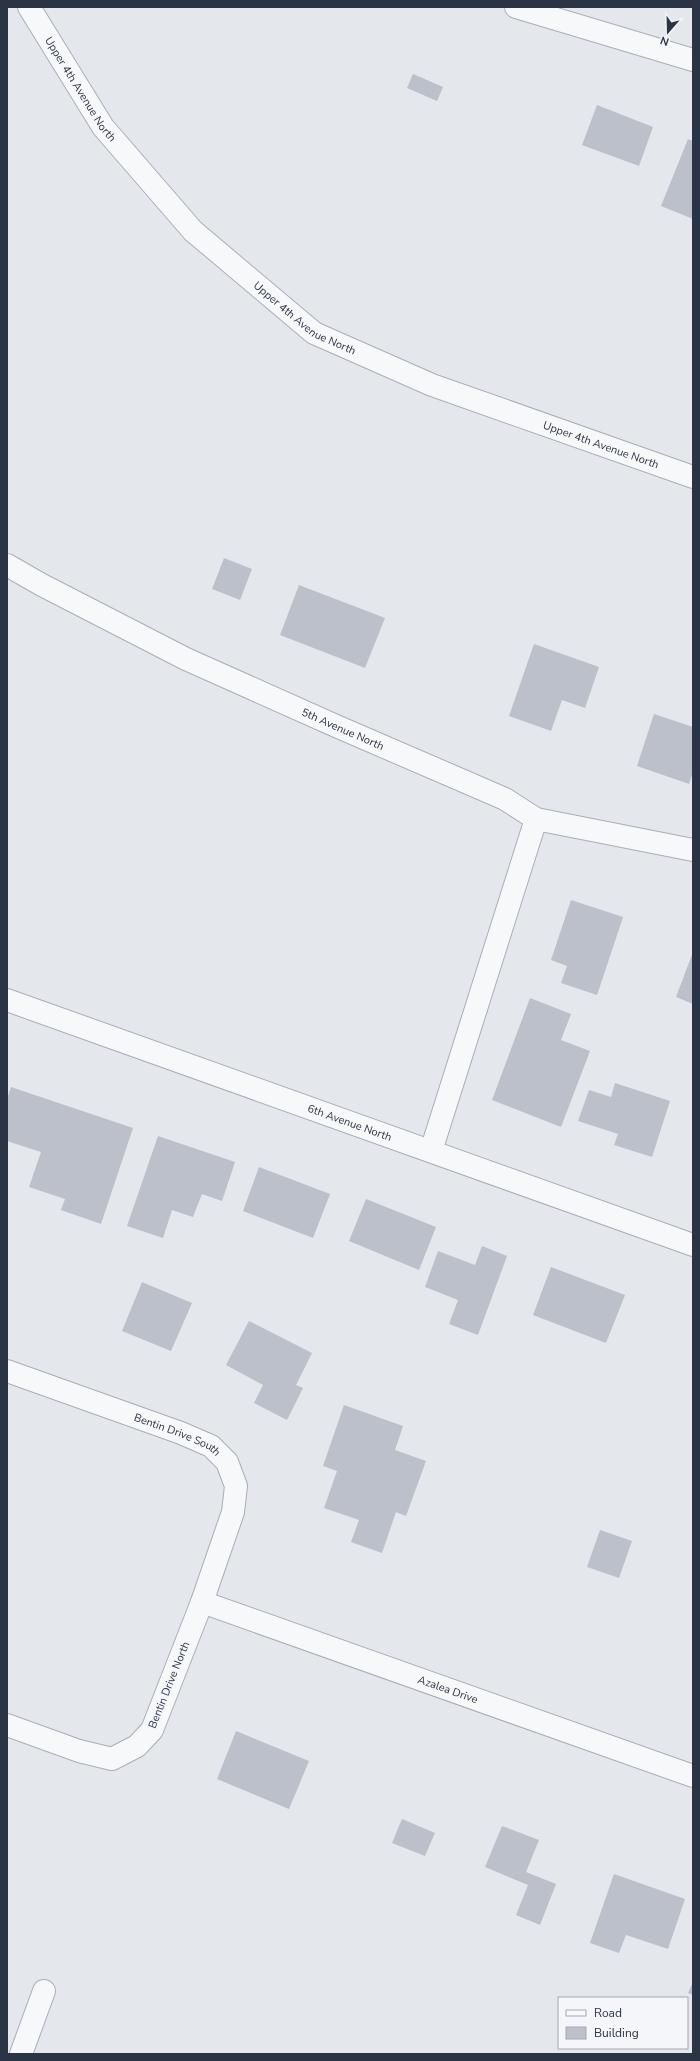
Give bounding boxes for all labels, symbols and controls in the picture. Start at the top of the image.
north arrow [648,12,688,52]
text: N [658,32,671,49]
street label: Upper 4th Avenue North [42,34,120,145]
street label: Upper 4th Avenue North [250,278,358,358]
street label: Upper 4th Avenue North [541,417,661,472]
street label: 5th Avenue North [299,704,386,753]
street label: 6th Avenue North [306,1100,394,1144]
street label: Bentin Drive South [132,1409,224,1459]
street label: Bentin Drive North [145,1639,193,1731]
street label: Azalea Drive [416,1672,480,1707]
legend [558,1997,688,2049]
text: Road [594,2005,622,2021]
text: Building [594,2025,639,2041]

